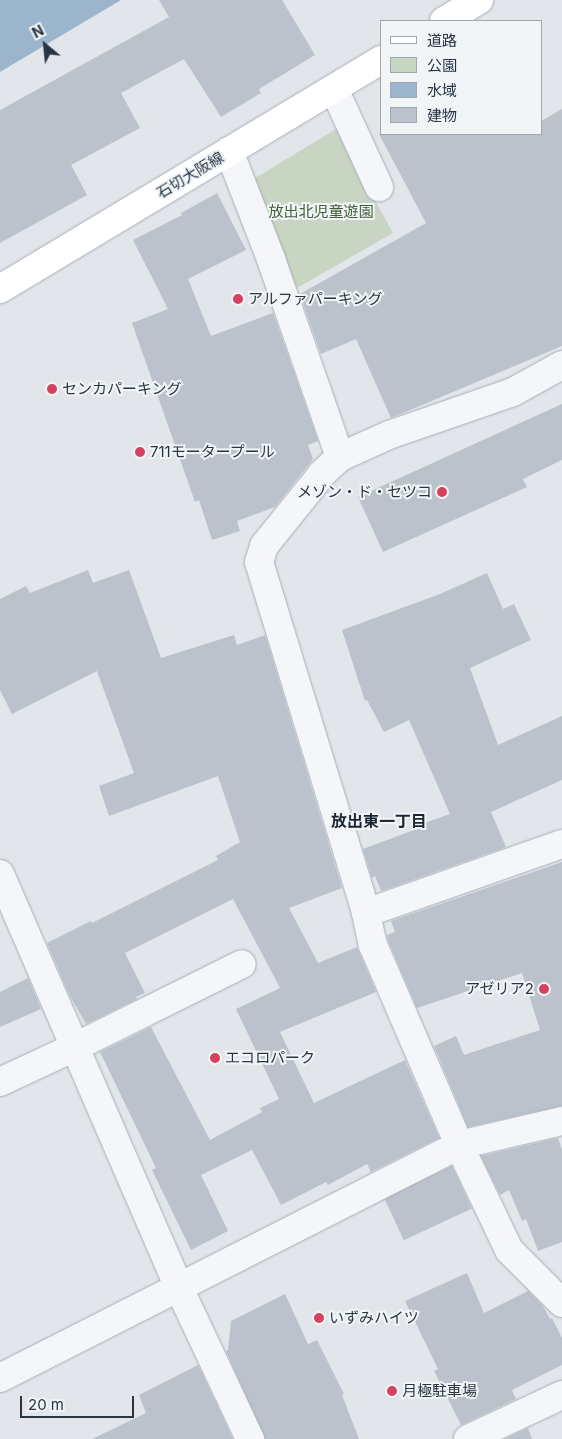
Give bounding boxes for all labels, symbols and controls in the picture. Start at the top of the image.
north arrow [20,20,70,70]
legend [380,20,542,135]
text: N [29,21,46,41]
text: 道路 [427,31,457,50]
text: 公園 [427,56,457,75]
text: 水域 [427,81,457,100]
text: 建物 [427,106,457,125]
street label: 石切大阪線 [153,148,227,202]
park label: 放出北児童遊園 [269,203,373,221]
place label: アルファパーキング [248,290,383,308]
marker: アルファパーキング [232,293,244,305]
place label: センカパーキング [62,380,182,398]
marker: センカパーキング [46,383,58,395]
place label: 711モータープール [150,443,276,461]
marker: 711モータープール [134,446,146,458]
place label: メゾン・ド・セツコ [297,483,432,501]
marker: メゾン・ド・セツコ [436,486,448,498]
district label: 放出東一丁目 [331,811,427,831]
place label: アゼリア2 [465,980,534,998]
marker: アゼリア2 [538,983,550,995]
place label: エコロパーク [225,1049,315,1067]
marker: エコロパーク [209,1052,221,1064]
place label: いずみハイツ [329,1309,419,1327]
marker: いずみハイツ [313,1312,325,1324]
place label: 月極駐車場 [402,1382,477,1400]
marker: 月極駐車場 [386,1385,398,1397]
scale bar [22,1386,136,1418]
text: 20 m [28,1395,64,1414]

